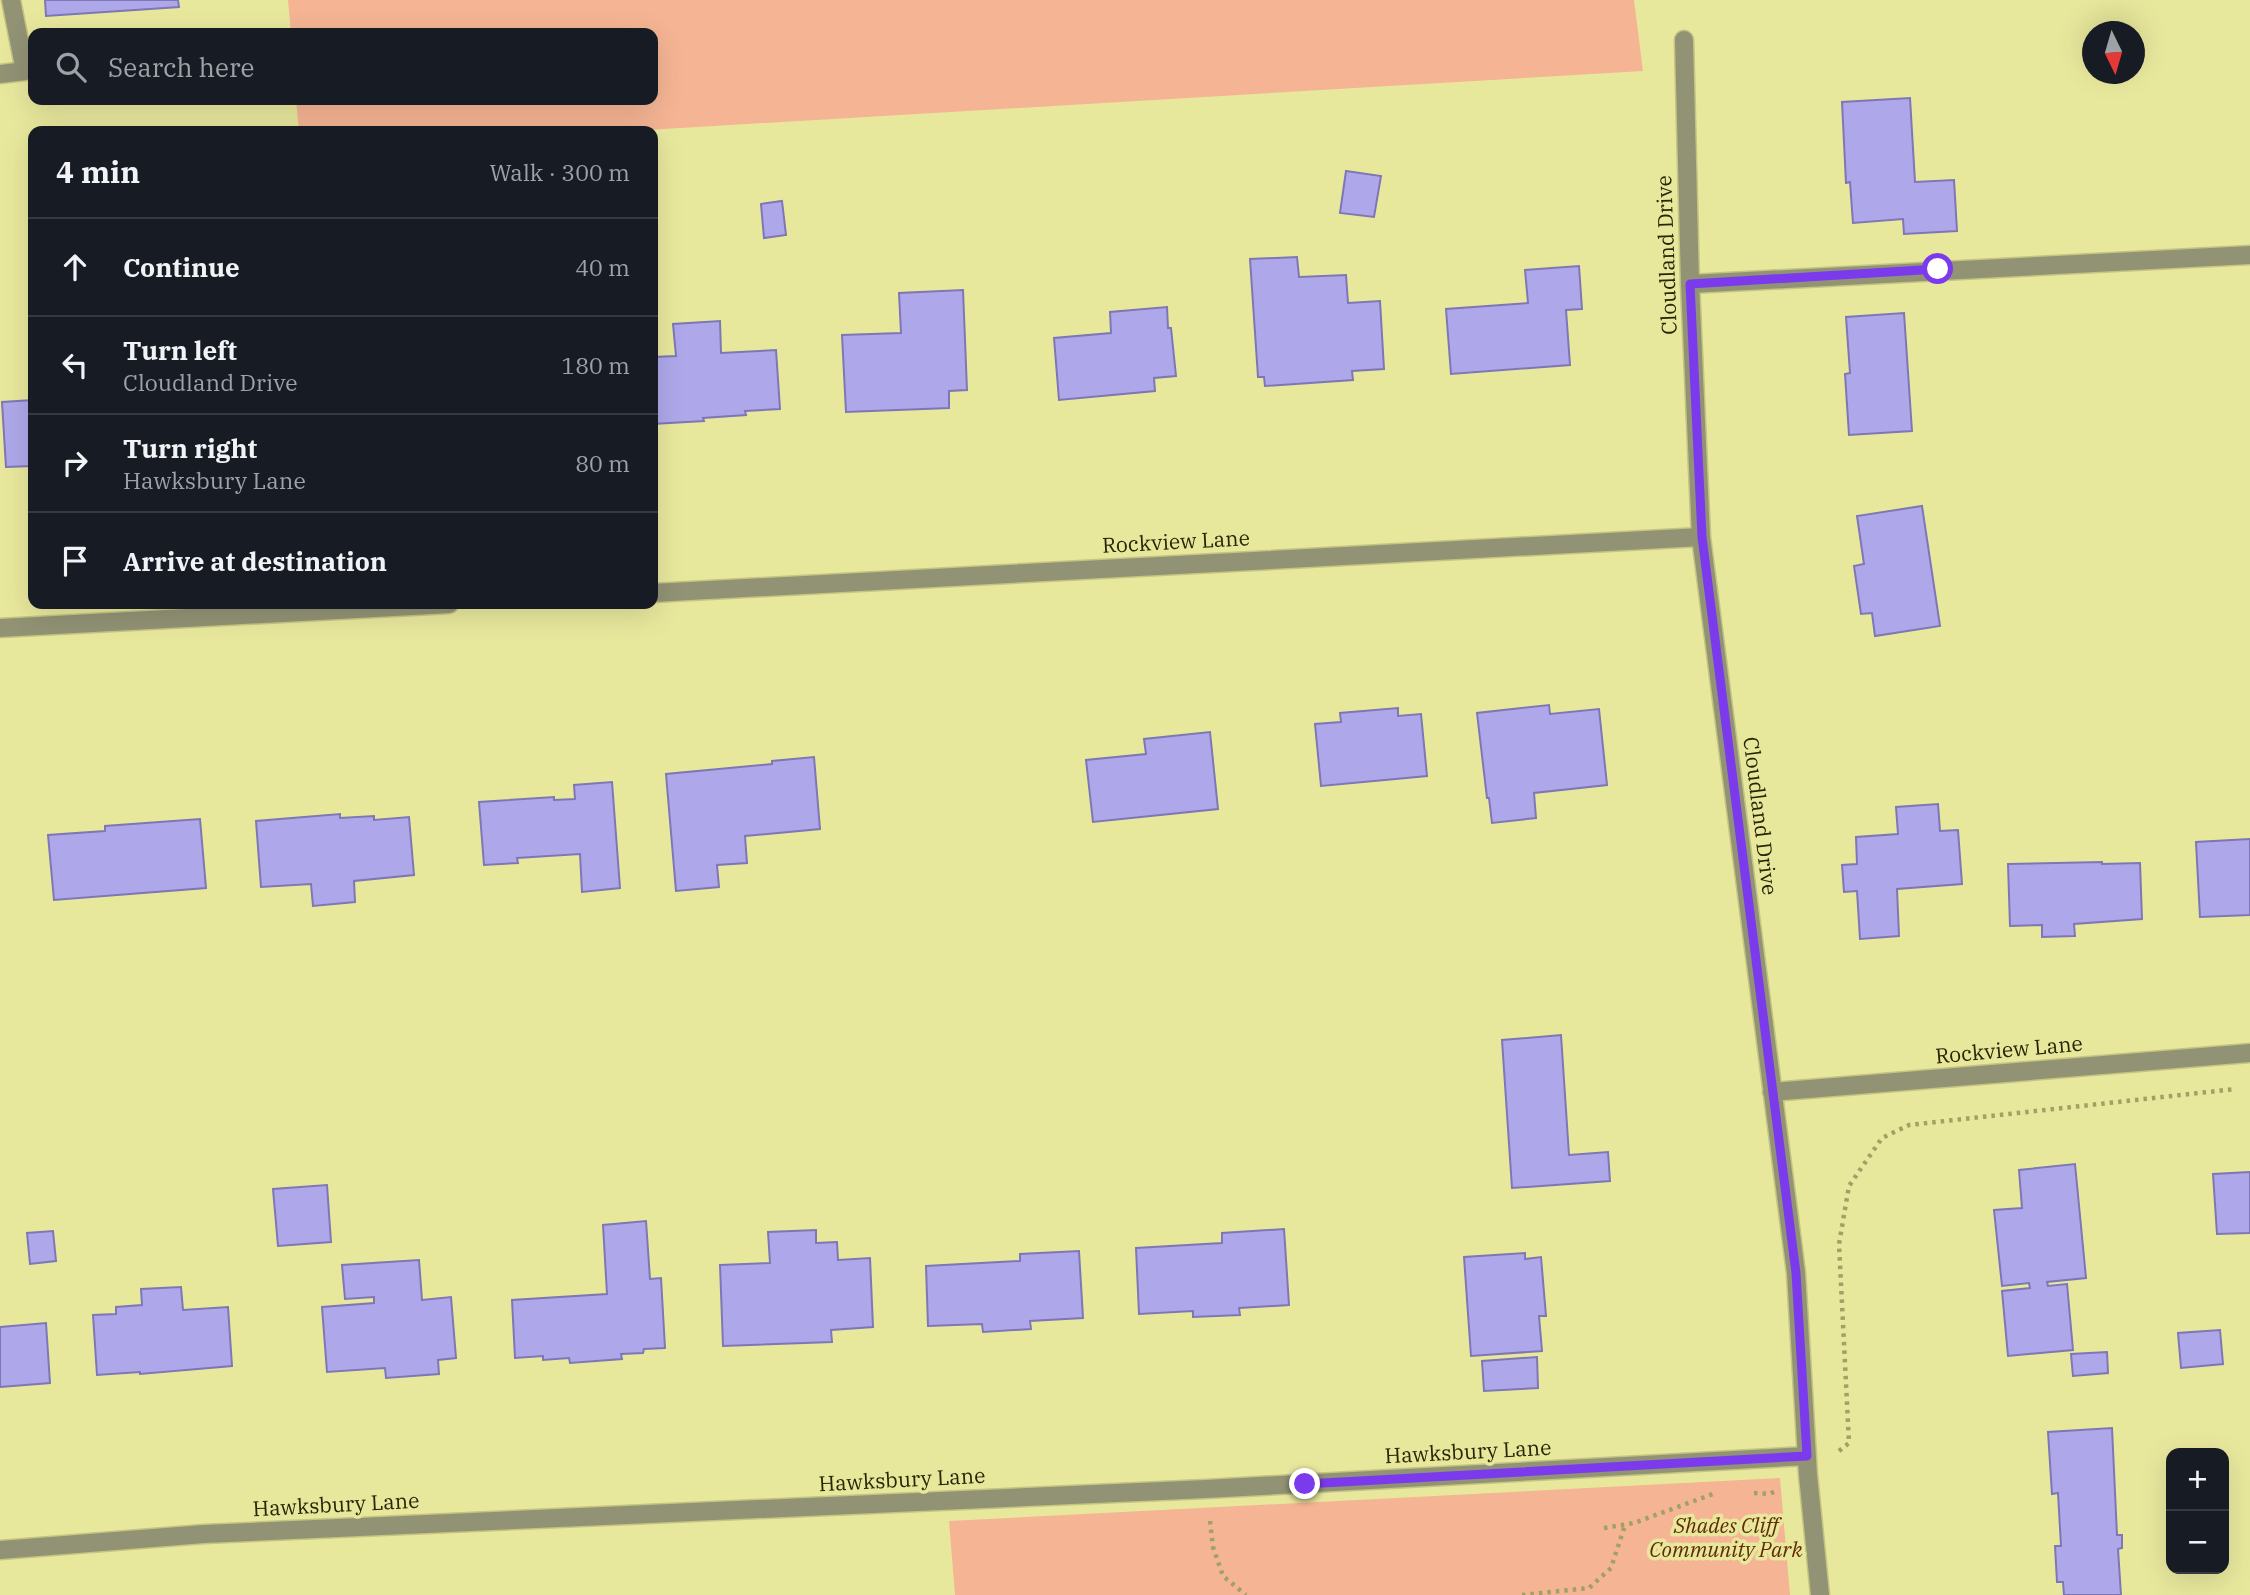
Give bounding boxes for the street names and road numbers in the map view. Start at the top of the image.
street label: Cloudland Drive [1649,175,1683,335]
street label: Rockview Lane [1101,523,1251,559]
street label: Cloudland Drive [1737,735,1785,897]
street label: Rockview Lane [1934,1029,2084,1069]
street label: Hawksbury Lane [1384,1433,1552,1469]
street label: Hawksbury Lane [818,1461,986,1497]
street label: Hawksbury Lane [252,1486,420,1522]

